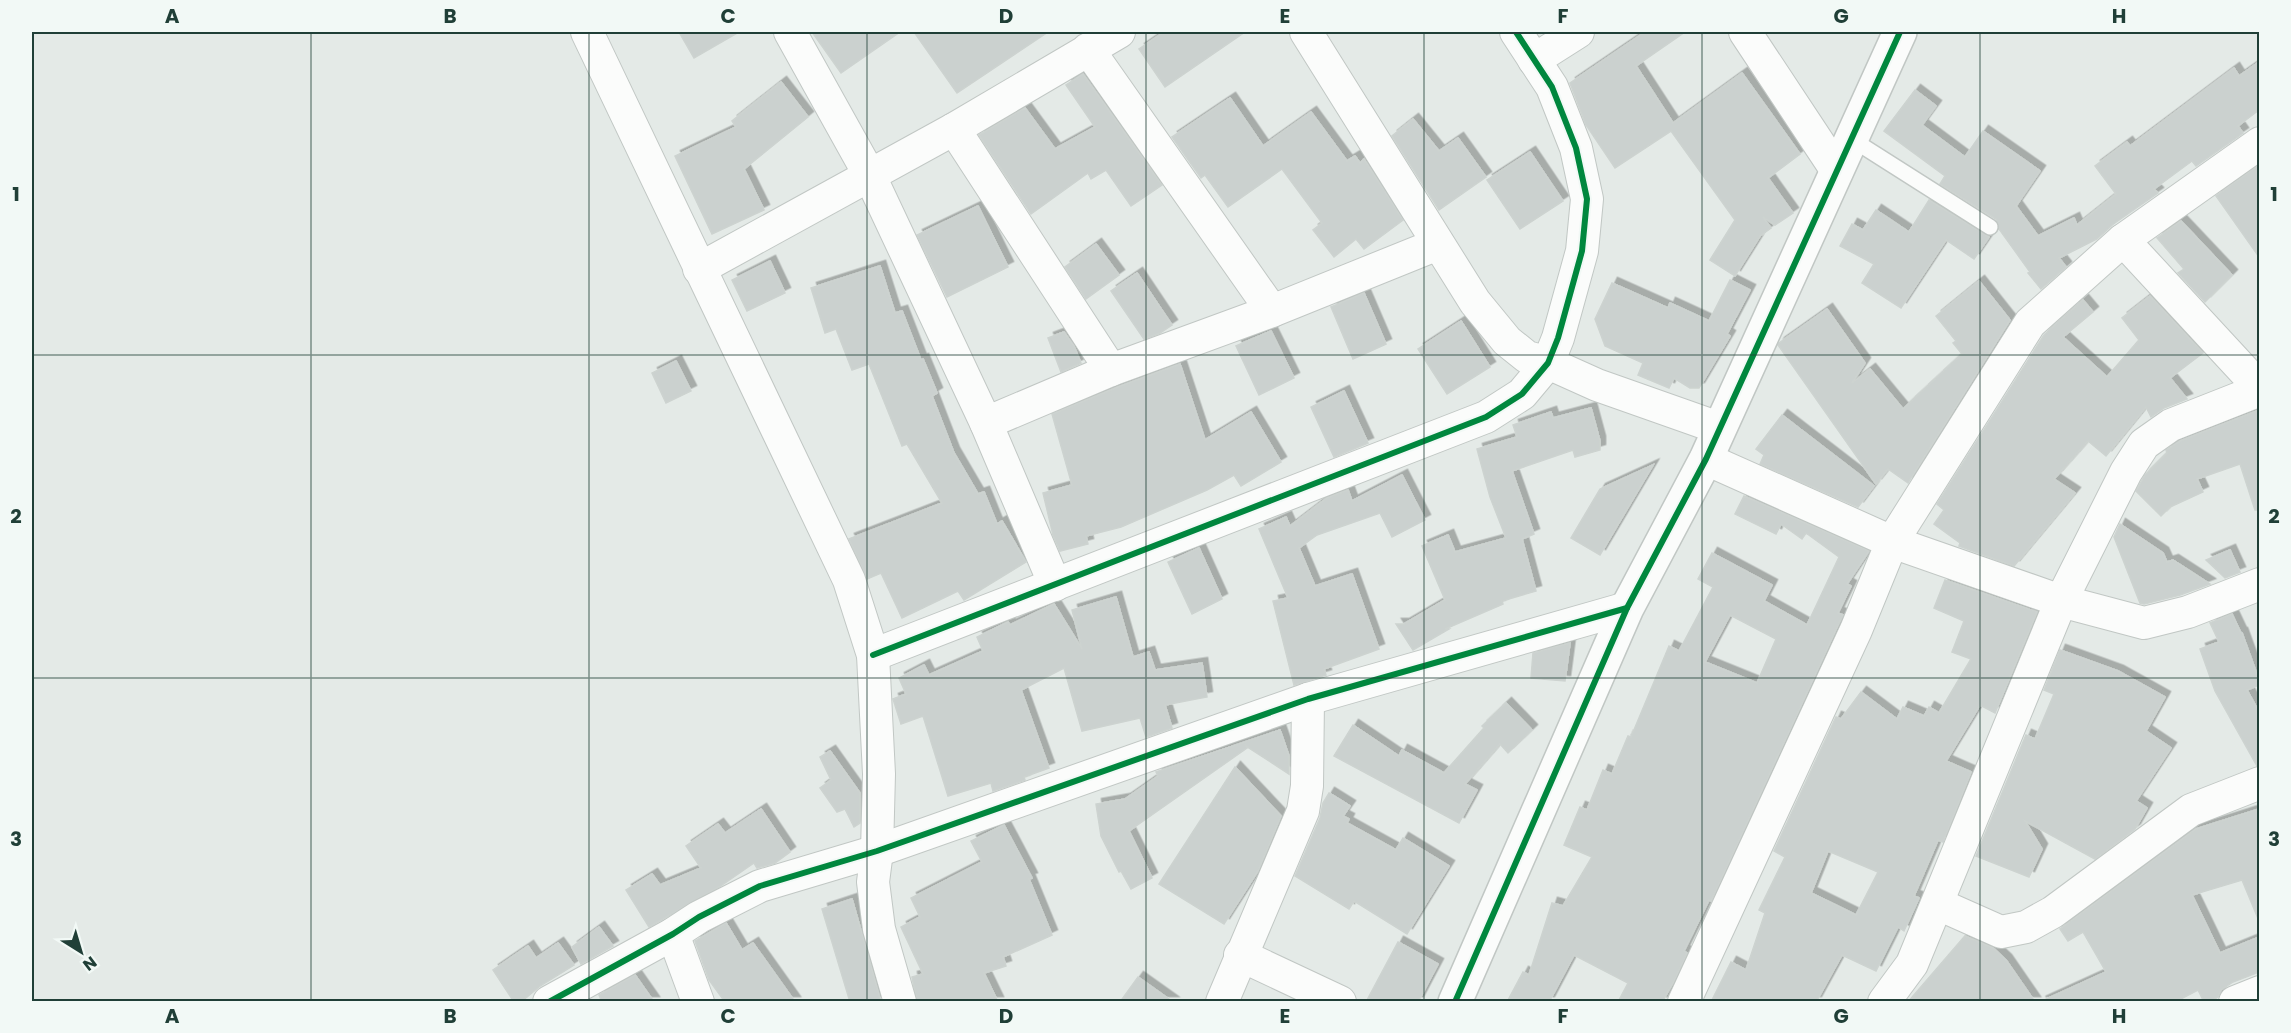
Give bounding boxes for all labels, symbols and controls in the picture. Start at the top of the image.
text: A [165,2,180,30]
text: B [443,2,457,30]
text: C [720,2,736,30]
text: D [999,2,1013,30]
text: E [1280,2,1290,30]
text: F [1558,2,1569,30]
text: G [1833,2,1849,30]
text: H [2112,2,2126,30]
text: 1 [12,180,20,208]
text: 1 [2270,180,2278,208]
text: 2 [10,502,22,530]
text: 2 [2268,502,2280,530]
text: 3 [10,825,22,853]
text: 3 [2268,825,2280,853]
north arrow [51,922,111,982]
text: N [78,951,101,976]
text: A [165,1002,180,1030]
text: B [443,1002,457,1030]
text: C [720,1002,736,1030]
text: D [999,1002,1013,1030]
text: E [1280,1002,1290,1030]
text: F [1558,1002,1569,1030]
text: G [1833,1002,1849,1030]
text: H [2112,1002,2126,1030]

